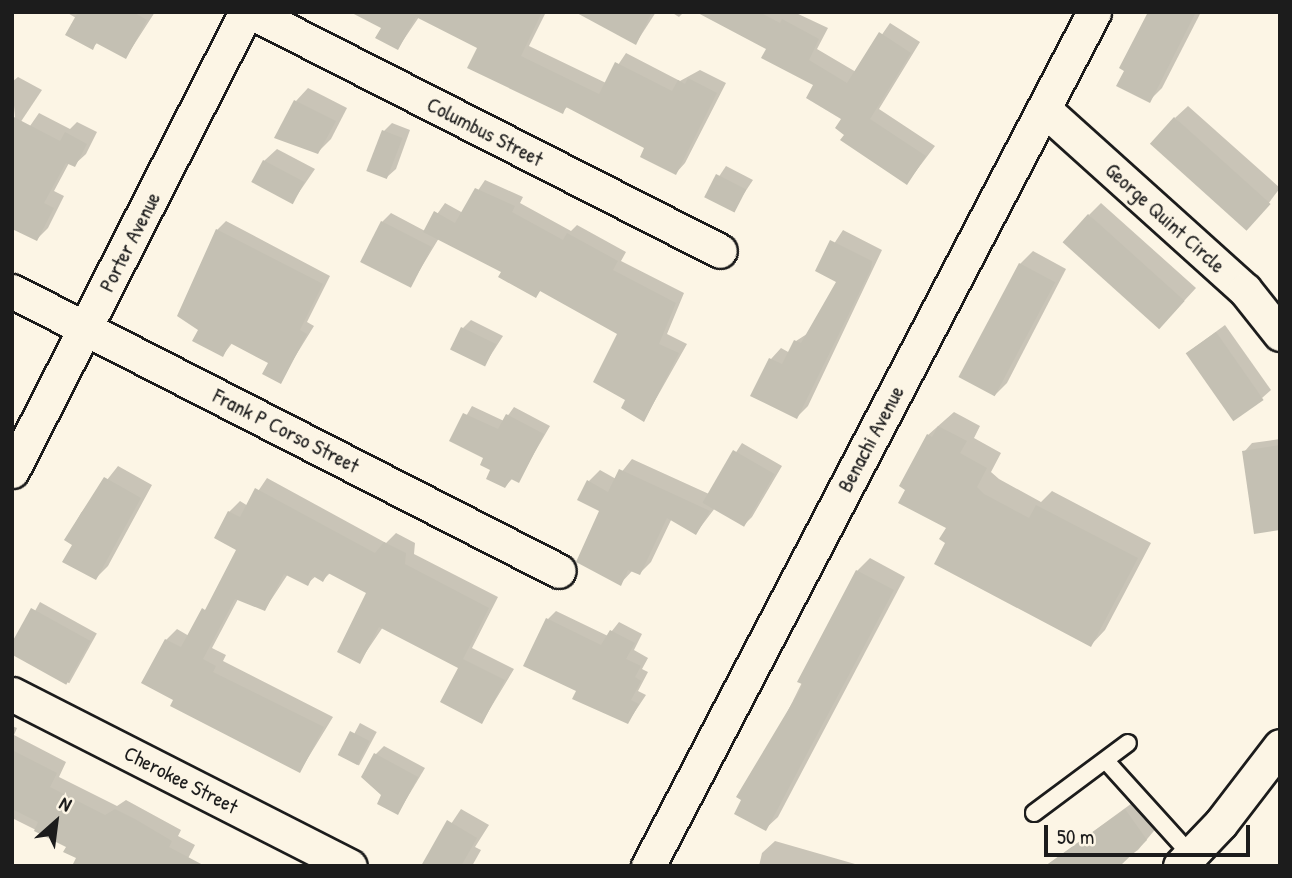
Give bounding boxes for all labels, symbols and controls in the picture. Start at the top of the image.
street label: Columbus Street [423,92,547,172]
street label: George Quint Circle [1100,158,1230,278]
street label: Porter Avenue [94,188,166,296]
street label: Benachi Avenue [833,382,909,496]
street label: Frank P Corso Street [209,383,363,479]
street label: Cherokee Street [120,741,242,819]
north arrow [21,787,91,857]
text: N [55,790,76,817]
scale bar [1047,812,1254,856]
text: 50 m [1057,822,1094,851]

